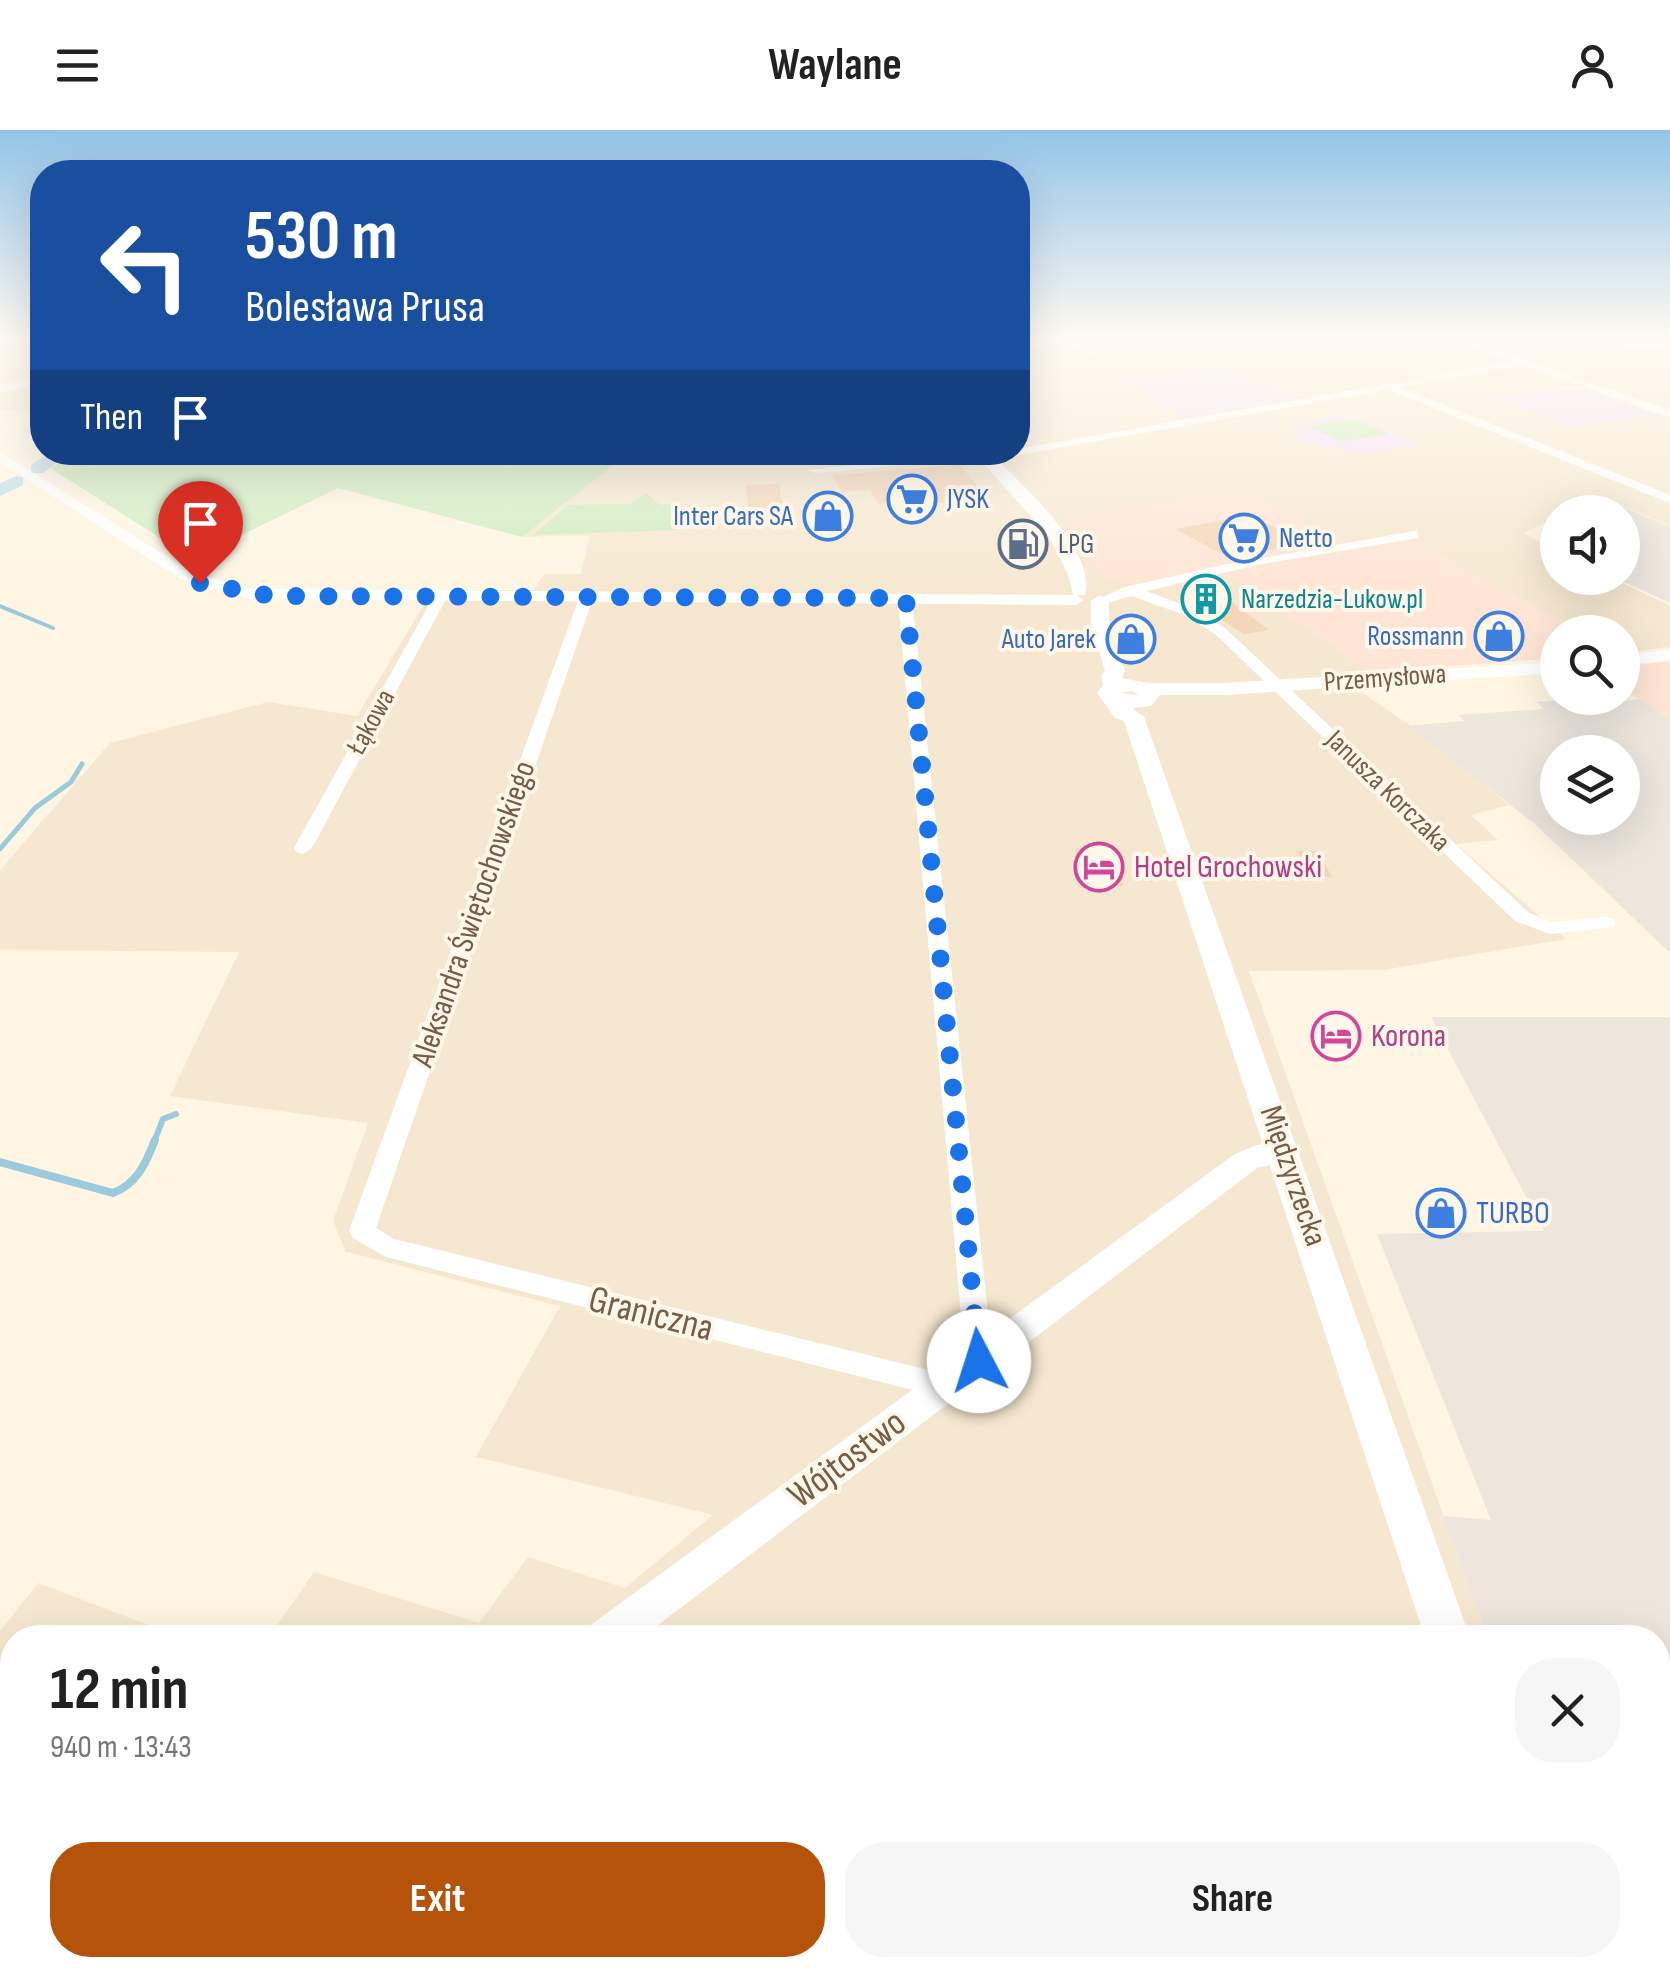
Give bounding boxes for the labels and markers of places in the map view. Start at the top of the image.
supermarket icon: JYSK [886,473,938,525]
pin [158,481,243,584]
place label: JYSK [946,483,989,516]
shop icon: Inter Cars SA [802,490,854,542]
place label: Inter Cars SA [673,500,794,533]
supermarket icon: Netto [1218,512,1270,564]
fuel station icon: LPG [997,518,1049,570]
place label: Netto [1279,522,1333,555]
place label: LPG [1058,528,1094,561]
building icon: Narzedzia-Lukow.pl [1180,573,1232,625]
place label: Narzedzia-Lukow.pl [1241,583,1423,616]
shop icon: Rossmann [1473,610,1525,662]
shop icon: Auto Jarek [1105,613,1157,665]
place label: Rossmann [1367,620,1464,653]
place label: Auto Jarek [1001,623,1096,656]
hotel icon: Hotel Grochowski [1073,841,1125,893]
place label: Hotel Grochowski [1134,848,1322,887]
hotel icon: Korona [1310,1010,1362,1062]
place label: Korona [1371,1017,1446,1056]
shop icon: TURBO [1415,1187,1467,1239]
place label: TURBO [1476,1194,1550,1233]

